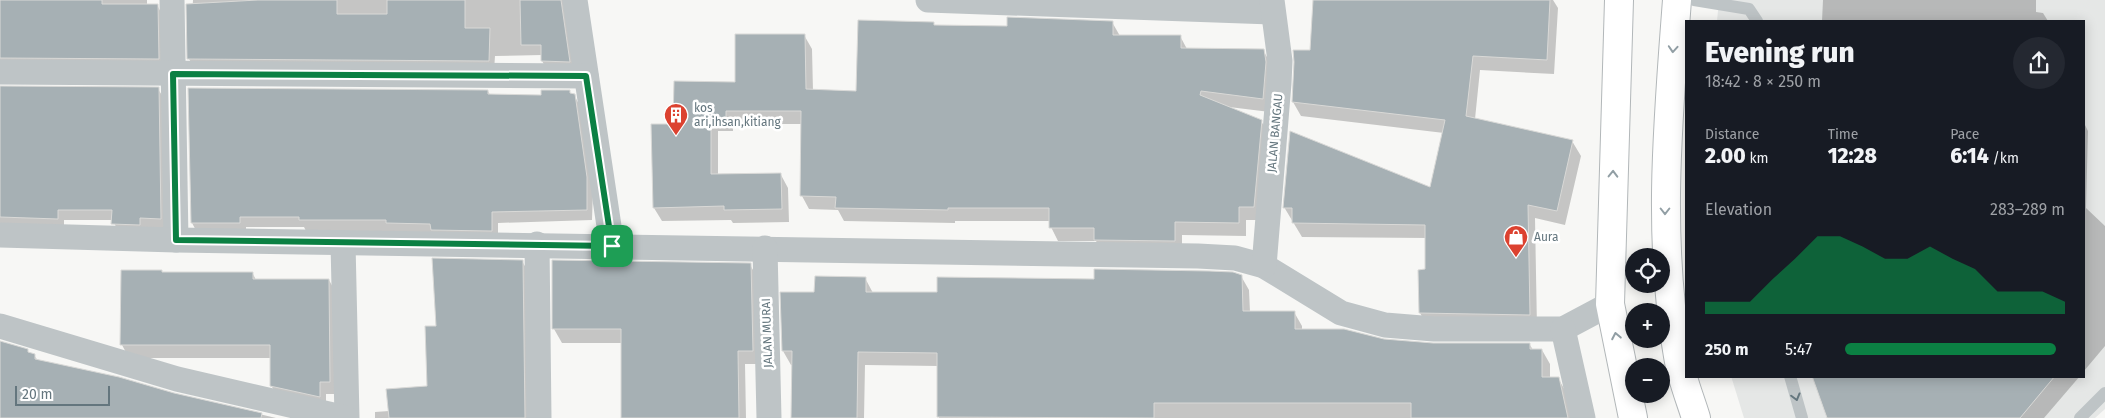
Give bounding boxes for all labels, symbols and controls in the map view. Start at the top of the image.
text: Evening run [1705,36,1855,69]
button: share [2013,37,2065,89]
one-way arrow [1668,45,1679,53]
text: 18:42 · 8 × 250 m [1705,72,1821,91]
street label: JALAN BANGAU [1265,93,1285,173]
place label: kos ari,ihsan,kitiang [694,101,782,129]
building icon: kos ari,ihsan,kitiang [663,102,689,136]
text: Distance [1705,126,1759,143]
text: Time [1828,126,1858,143]
text: Pace [1950,126,1979,143]
text: 2.00 [1705,143,1746,169]
text: 12:28 [1828,143,1877,169]
text: 6:14 [1950,143,1989,169]
text: km [1746,150,1769,167]
text: /km [1989,150,2019,167]
one-way arrow [1608,170,1618,178]
text: Elevation [1705,200,1772,219]
text: 283–289 m [1990,200,2065,219]
one-way arrow [1660,208,1670,215]
shop icon: Aura [1503,224,1529,258]
pin [591,225,633,267]
place label: Aura [1534,230,1559,244]
icon: arrive [598,232,626,260]
map controls [1625,248,1670,403]
button: locate [1625,248,1670,293]
street label: JALAN MURAI [759,298,775,368]
button: + [1625,303,1670,348]
one-way arrow [1611,332,1621,340]
text: 250 m [1705,340,1749,359]
text: 5:47 [1785,340,1812,359]
button: − [1625,358,1670,403]
scale bar [15,383,110,406]
text: 20 m [22,386,52,403]
one-way arrow [1790,393,1801,402]

